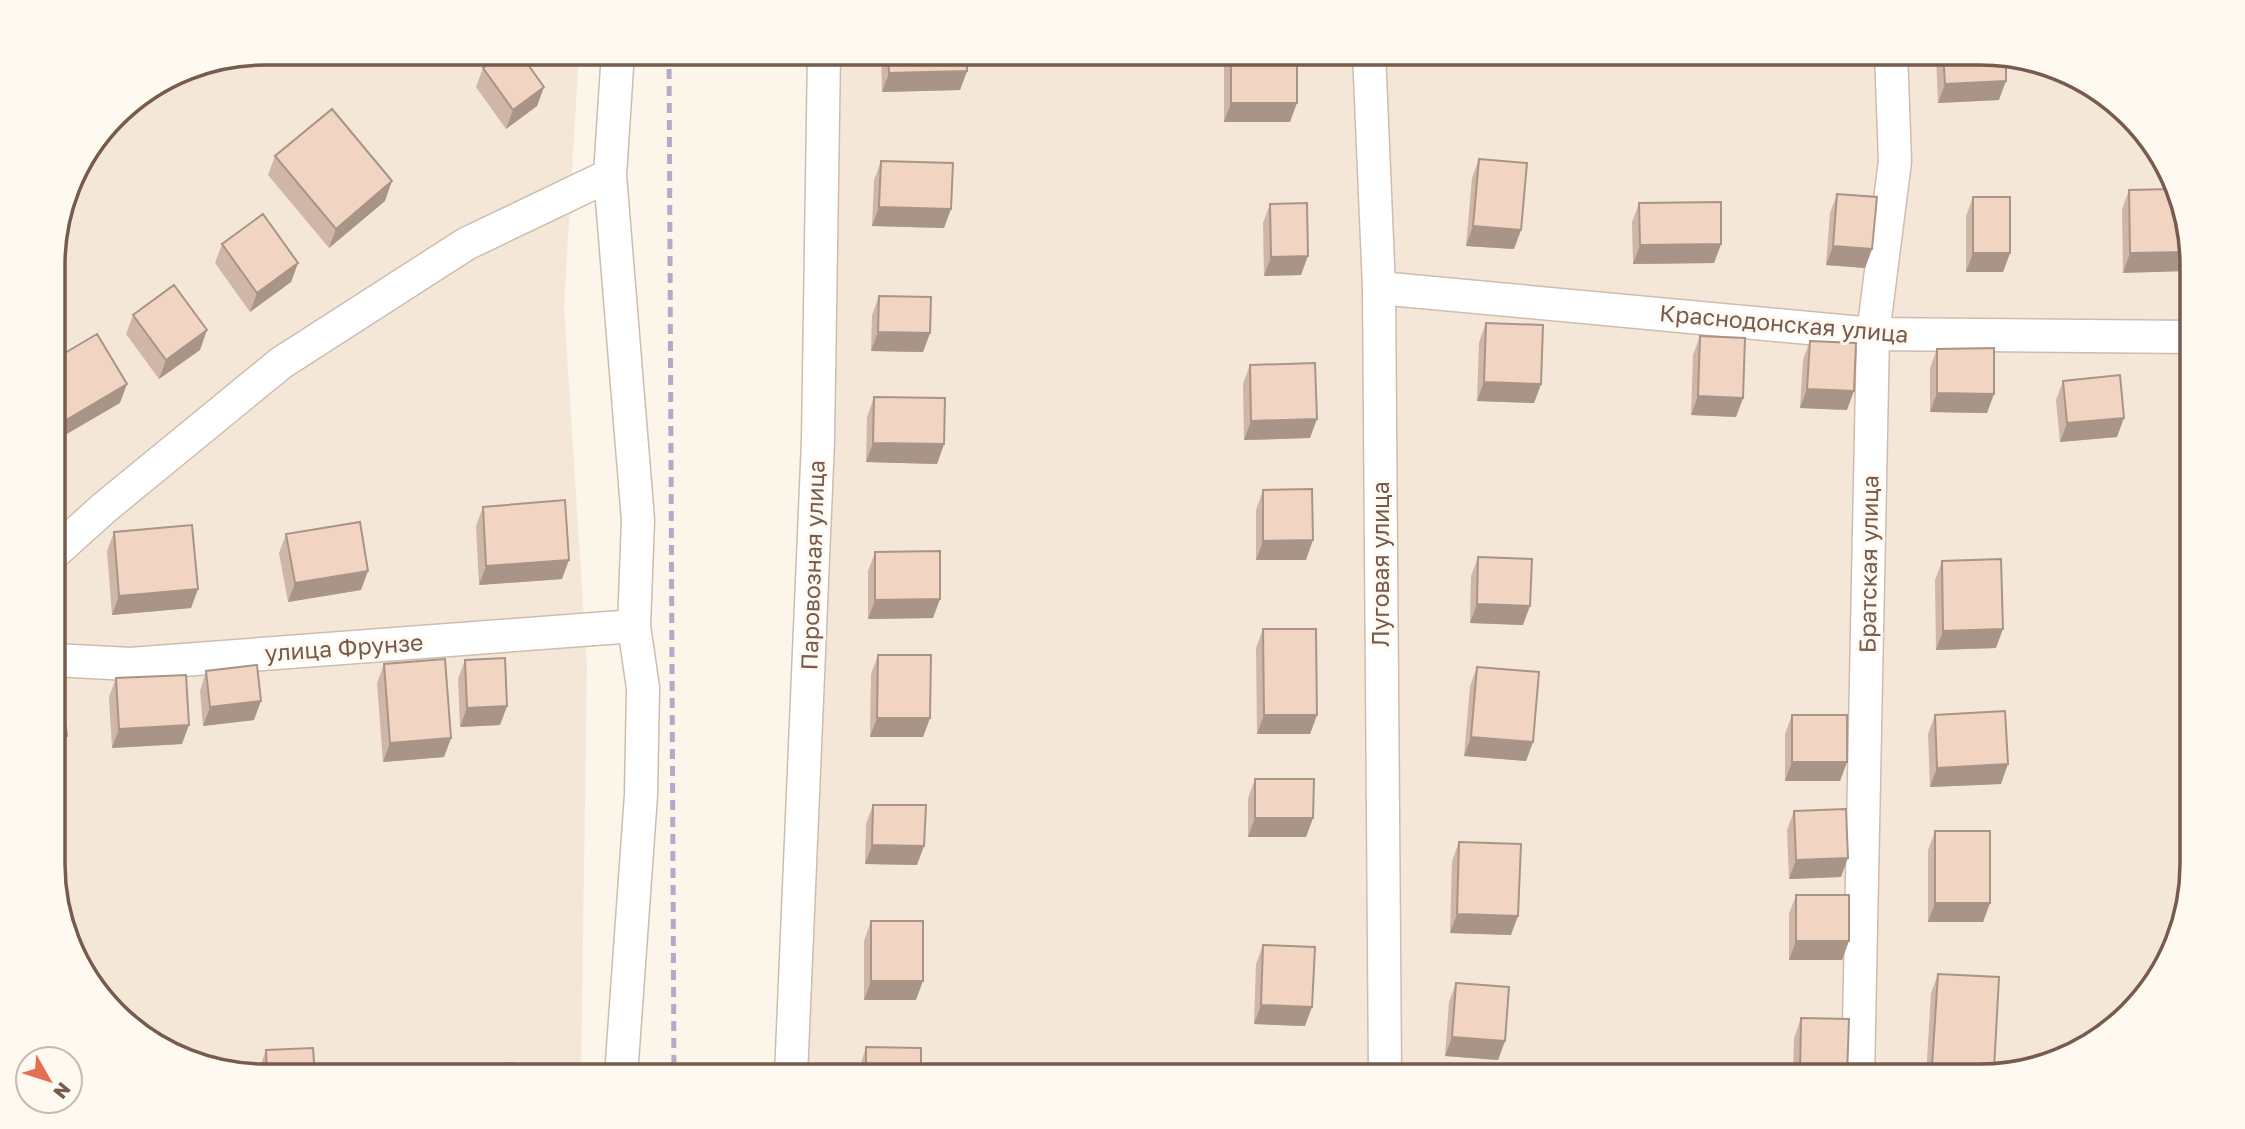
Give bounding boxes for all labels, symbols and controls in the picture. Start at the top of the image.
street label: Краснодонская улица [1658,298,1910,348]
street label: Паровозная улица [794,459,830,671]
street label: Братская улица [1852,475,1884,653]
street label: Луговая улица [1366,481,1394,647]
street label: улица Фрунзе [264,627,424,667]
north arrow [14,1045,84,1115]
text: N [49,1078,76,1104]

